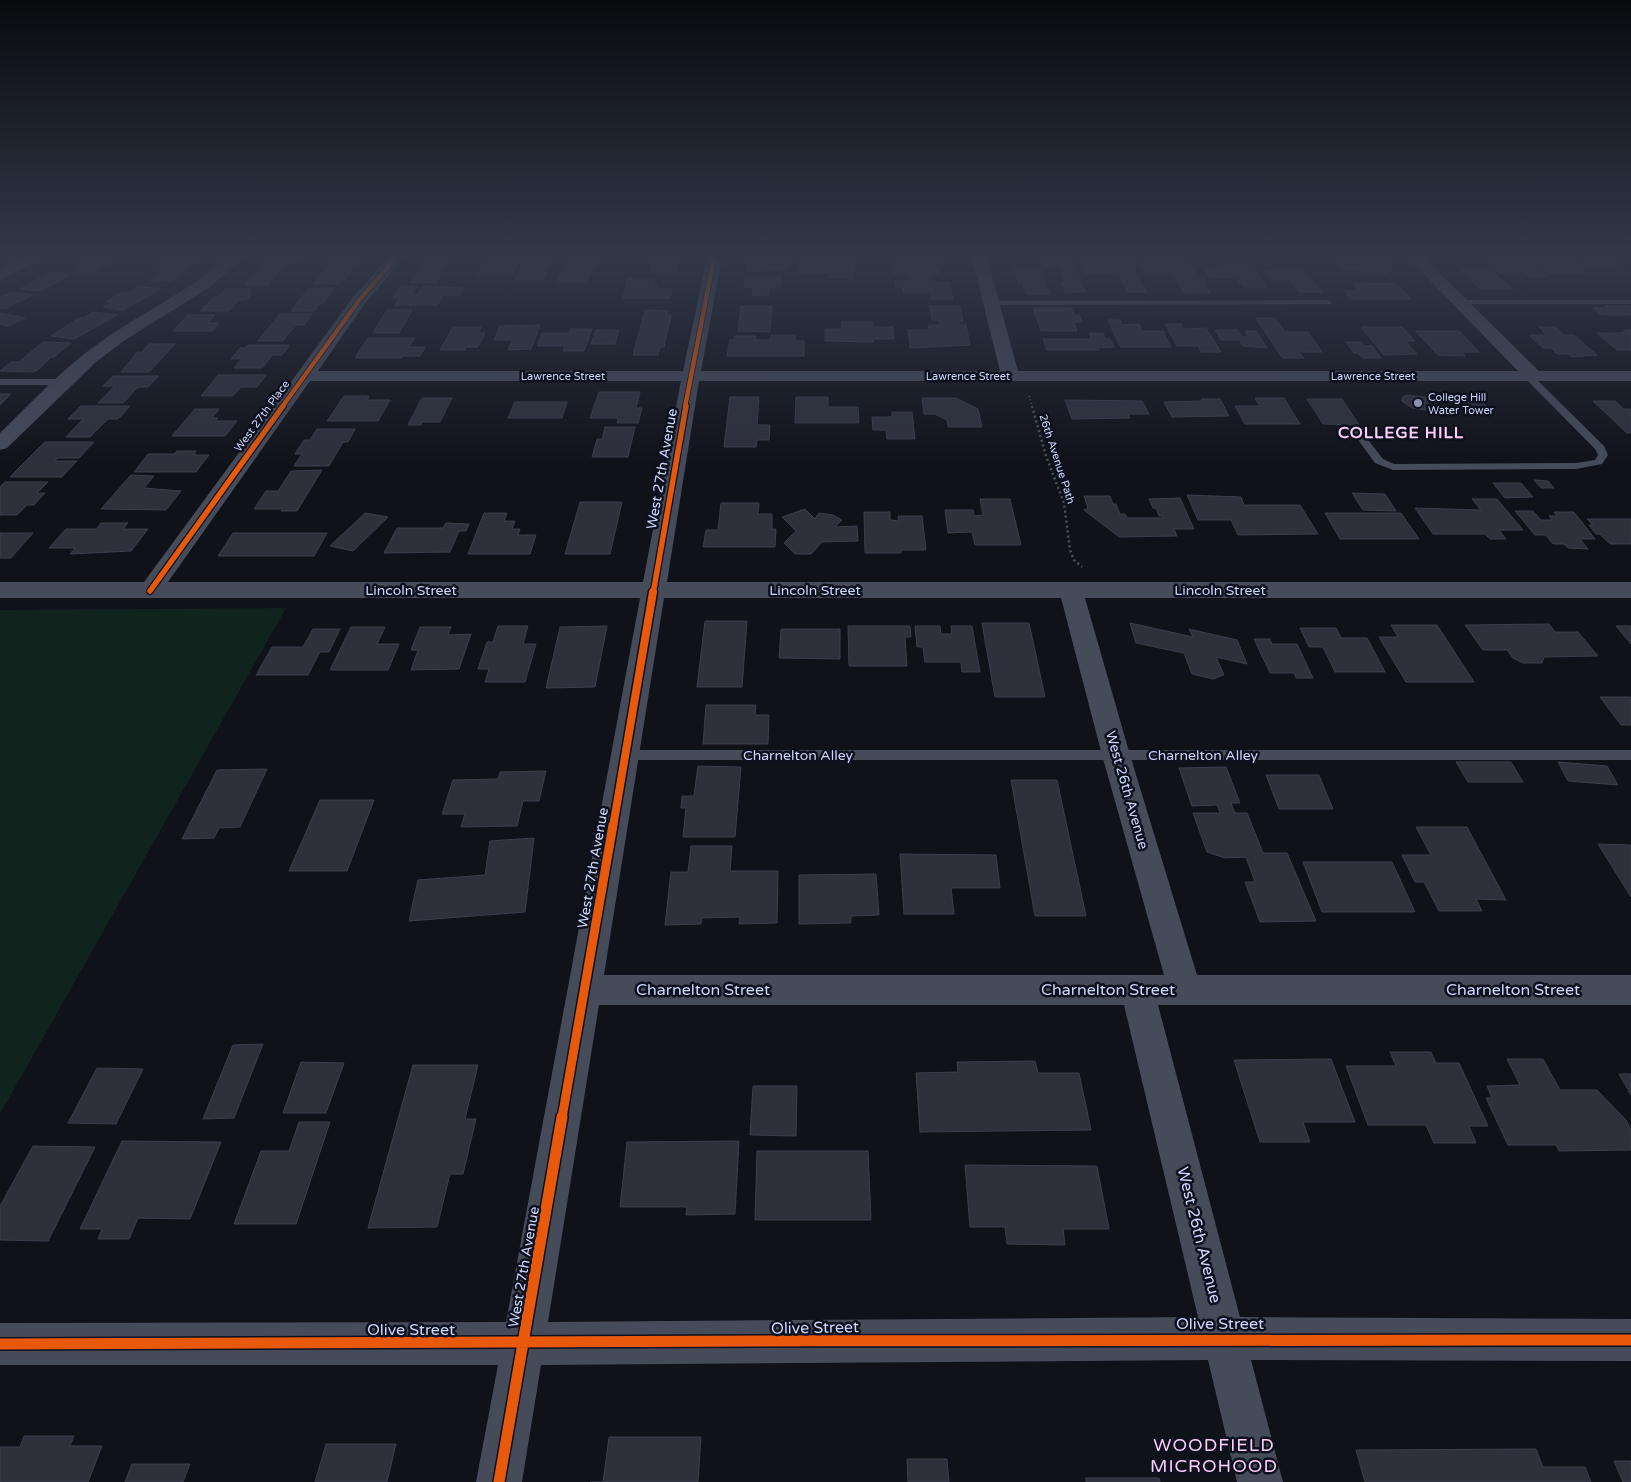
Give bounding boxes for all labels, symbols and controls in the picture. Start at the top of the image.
street label: Lawrence Street [521,370,605,383]
street label: Lawrence Street [926,370,1010,383]
street label: Lawrence Street [1331,370,1415,383]
street label: West 27th Place [232,378,292,454]
place label: College Hill Water Tower [1428,391,1495,417]
marker: College Hill Water Tower [1412,397,1424,409]
street label: West 27th Avenue [643,407,681,531]
street label: 26th Avenue Path [1036,412,1078,506]
district label: COLLEGE HILL [1338,423,1464,443]
street label: Lincoln Street [365,582,457,599]
street label: Lincoln Street [769,582,861,599]
street label: Lincoln Street [1174,582,1266,599]
street label: West 26th Avenue [1102,729,1152,851]
street label: Charnelton Alley [743,747,854,764]
street label: Charnelton Alley [1148,747,1259,764]
street label: West 27th Avenue [574,806,612,930]
street label: Charnelton Street [636,980,770,1000]
street label: Charnelton Street [1041,980,1175,1000]
street label: Charnelton Street [1446,980,1580,1000]
street label: West 26th Avenue [1172,1165,1226,1305]
street label: West 27th Avenue [505,1205,543,1329]
street label: Olive Street [1176,1314,1264,1334]
street label: Olive Street [771,1317,859,1339]
street label: Olive Street [367,1320,455,1340]
district label: WOODFIELD MICROHOOD [1150,1434,1278,1477]

